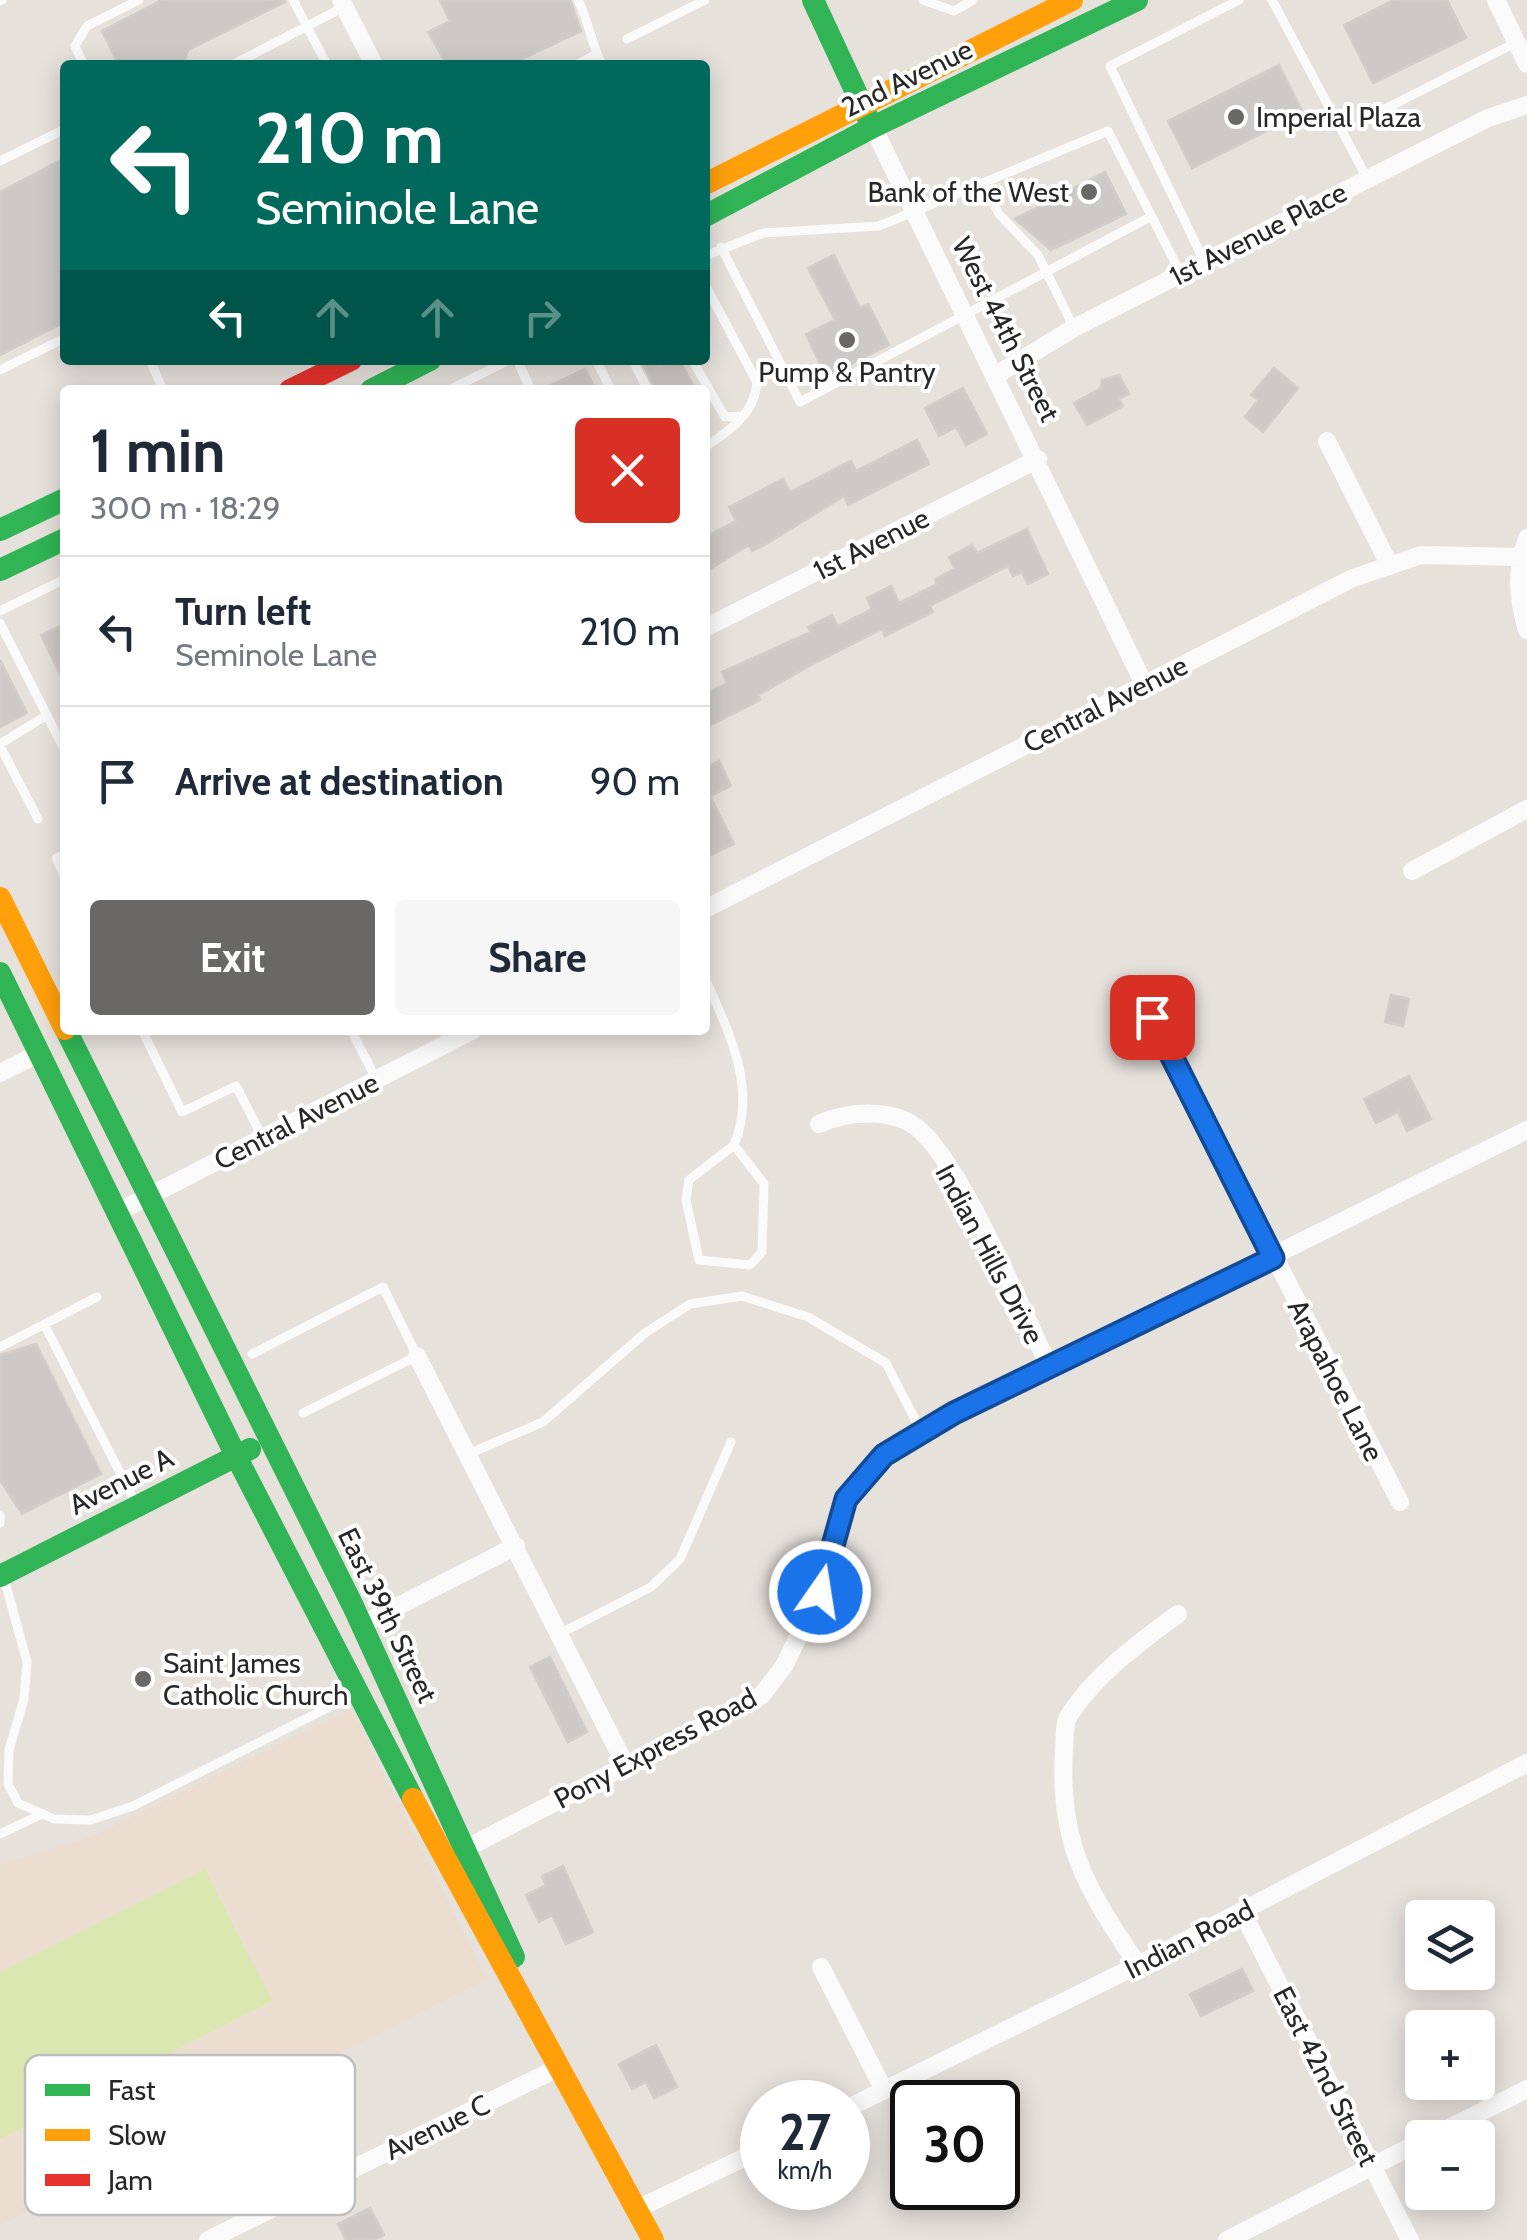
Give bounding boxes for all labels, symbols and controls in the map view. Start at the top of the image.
street label: 2nd Avenue [836,32,978,124]
text: 210 m [255,95,444,181]
icon: left [90,100,220,230]
place label: Imperial Plaza [1256,100,1422,134]
marker: Imperial Plaza [1225,106,1247,128]
place label: Bank of the West [868,175,1069,209]
street label: 1st Avenue Place [1164,175,1352,293]
text: Seminole Lane [255,181,539,235]
marker: Bank of the West [1078,181,1100,203]
street label: West 44th Street [945,231,1067,427]
icon: left [200,290,255,345]
icon: ahead [305,290,360,345]
icon: ahead [410,290,465,345]
icon: right [515,290,570,345]
marker: Pump & Pantry [836,329,858,351]
place label: Pump & Pantry [758,355,936,389]
text: 1 min [90,414,225,487]
button: close [575,418,680,523]
text: 300 m · 18:29 [90,488,281,527]
street label: 1st Avenue [807,500,935,588]
text: Turn left [175,588,311,635]
icon: left [90,604,145,659]
text: 210 m [579,608,680,655]
text: Seminole Lane [175,635,377,674]
street label: Central Avenue [1017,648,1193,760]
icon: arrive [90,754,145,809]
text: Arrive at destination [175,758,504,805]
text: 90 m [590,758,680,805]
button: Exit [90,900,375,1015]
button: Share [395,900,680,1015]
pin [1110,975,1195,1060]
icon: arrive [1125,990,1180,1045]
street label: Central Avenue [208,1065,384,1177]
street label: Indian Hills Drive [928,1158,1052,1350]
street label: Arapahoe Lane [1281,1293,1391,1467]
street label: Avenue A [63,1440,179,1522]
street label: East 39th Street [331,1522,445,1708]
position arrow [768,1540,872,1644]
place label: Saint James Catholic Church [163,1646,348,1712]
marker: Saint James Catholic Church [132,1668,154,1690]
street label: Pony Express Road [548,1680,762,1816]
street label: Indian Road [1119,1892,1259,1986]
map controls [1405,1900,1495,2210]
button: layers [1405,1900,1495,1990]
street label: East 42nd Street [1266,1981,1386,2171]
button: + [1405,2010,1495,2100]
legend [25,2055,355,2215]
text: Fast [108,2073,156,2107]
speed limit sign: 30 [890,2080,1020,2210]
street label: Avenue C [379,2087,495,2167]
text: 27 [779,2102,831,2163]
text: Slow [108,2118,166,2152]
button: − [1405,2120,1495,2210]
text: km/h [778,2155,832,2185]
text: Jam [107,2163,153,2197]

